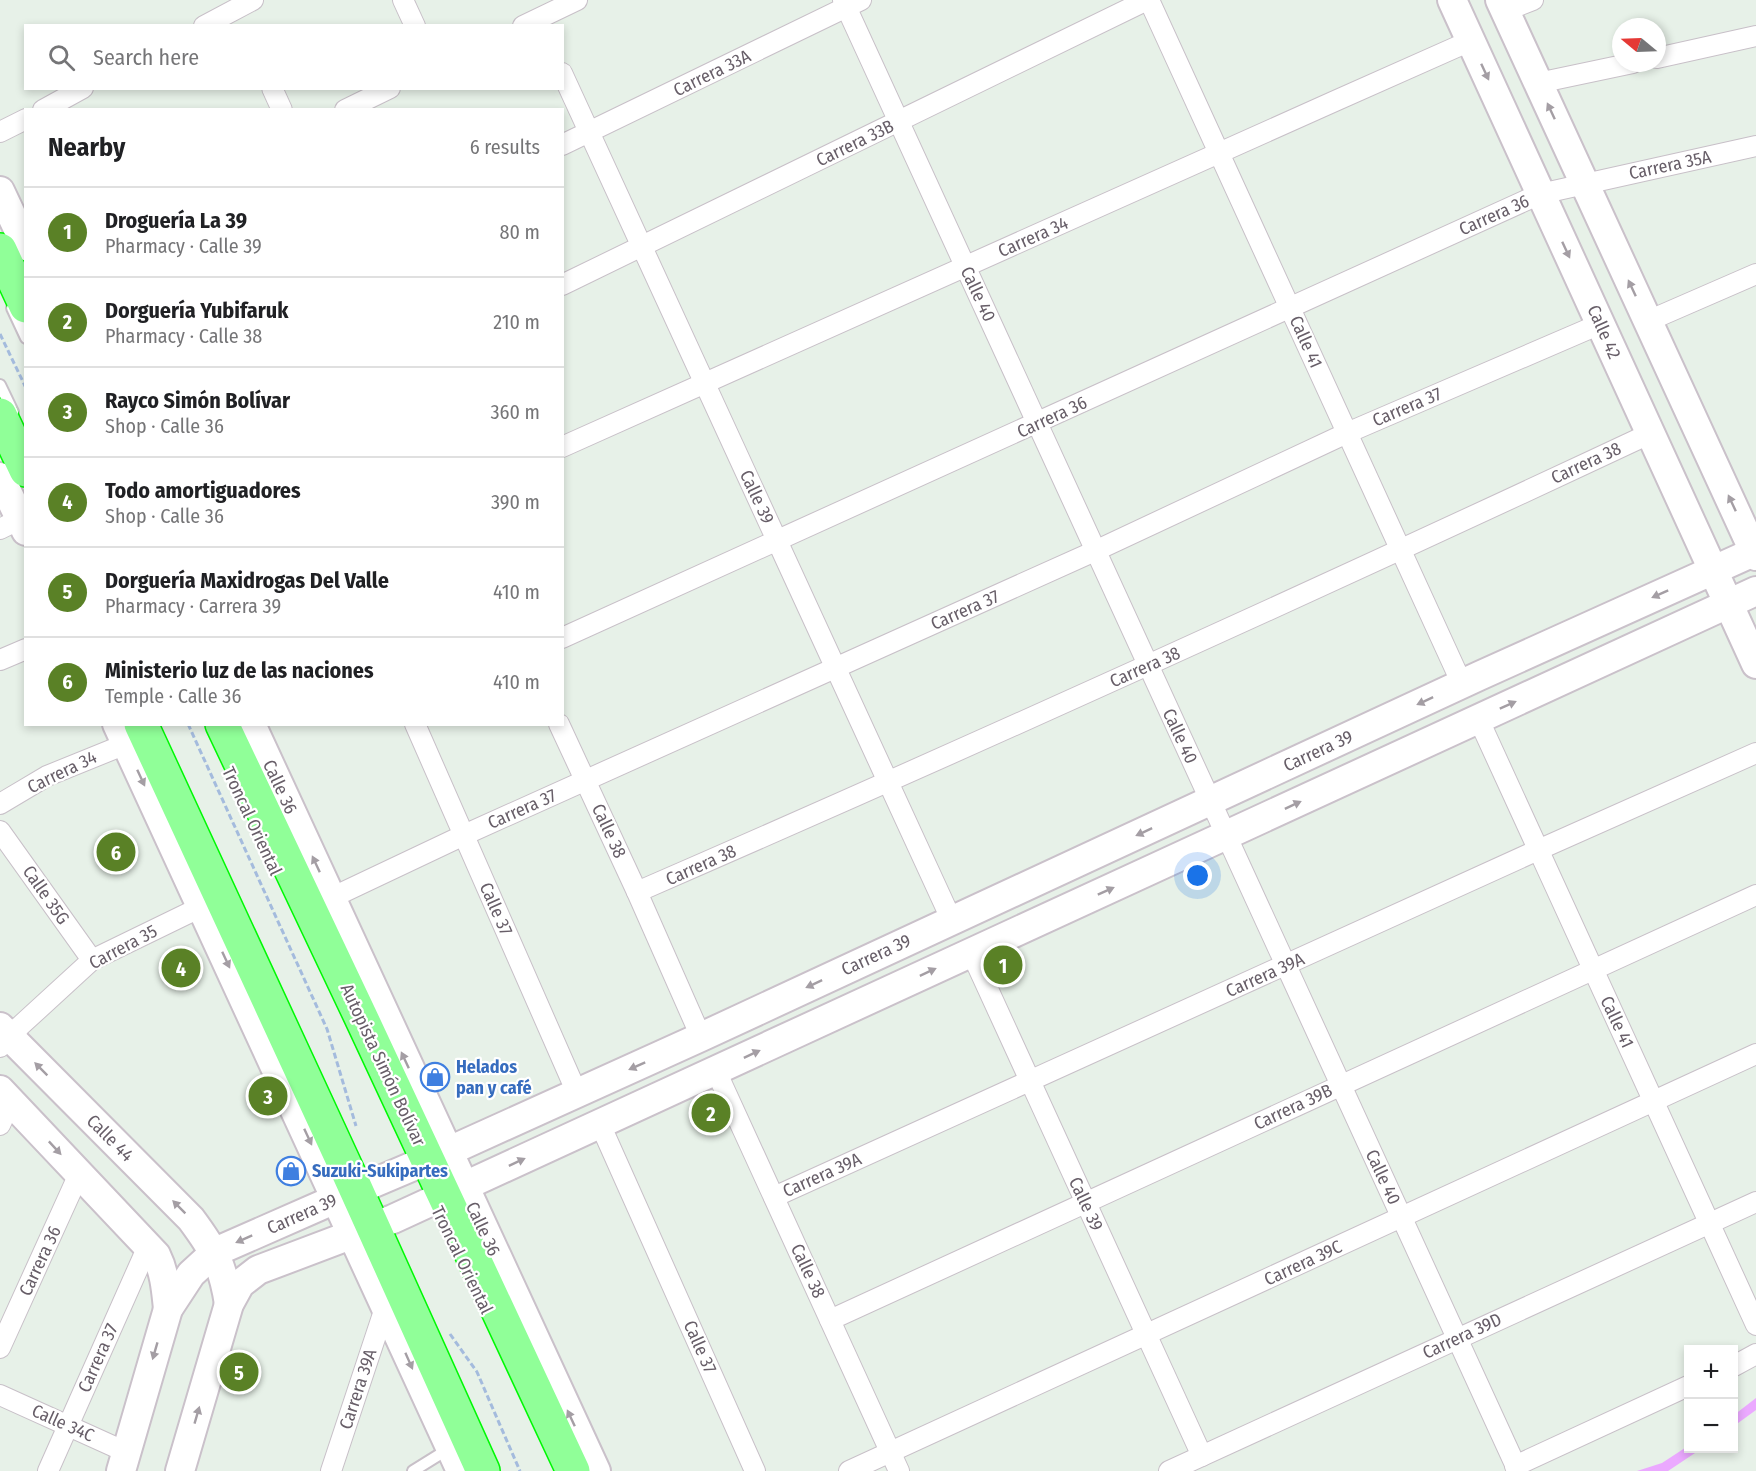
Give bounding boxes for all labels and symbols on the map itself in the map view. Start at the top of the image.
north arrow [1612,18,1666,72]
street label: Carrera 33A [670,45,755,101]
one-way arrow [1480,64,1489,81]
one-way arrow [1546,102,1555,119]
street label: Carrera 33B [813,115,898,171]
street label: Carrera 35A [1627,145,1714,184]
street label: Carrera 36 [1455,190,1533,240]
street label: Carrera 34 [995,212,1072,262]
one-way arrow [1561,241,1571,259]
street label: Calle 40 [956,263,1000,325]
one-way arrow [1628,279,1637,296]
street label: Calle 42 [1582,302,1626,362]
street label: Calle 41 [1285,312,1327,372]
street label: Carrera 37 [1369,383,1445,431]
street label: Carrera 36 [1014,391,1090,443]
street label: Carrera 38 [1548,437,1624,489]
street label: Calle 39 [735,467,779,527]
one-way arrow [1727,494,1736,511]
street label: Carrera 37 [927,585,1003,635]
one-way arrow [1651,590,1668,599]
street label: Carrera 38 [1106,642,1184,692]
one-way arrow [1416,697,1433,706]
one-way arrow [1500,700,1517,709]
street label: Calle 40 [1158,705,1202,767]
street label: Carrera 39 [1280,725,1356,777]
street label: Carrera 34 [24,746,100,798]
street label: Calle 36 [258,756,302,818]
street label: Troncal Oriental [217,763,287,879]
one-way arrow [137,769,146,786]
street label: Carrera 37 [484,784,560,834]
street label: Calle 38 [587,800,631,862]
one-way arrow [1285,800,1302,809]
one-way arrow [1135,828,1152,837]
pin: 6 [96,830,136,874]
street label: Carrera 38 [662,840,740,890]
one-way arrow [311,855,320,872]
street label: Calle 35G [18,861,74,929]
your location [1183,861,1212,890]
street label: Calle 37 [475,879,517,939]
one-way arrow [1097,886,1114,895]
street label: Carrera 35 [85,920,161,974]
street label: Carrera 39 [838,929,914,981]
pin: 1 [984,942,1022,988]
pin: 4 [162,946,201,990]
street label: Carrera 39A [1222,948,1308,1002]
one-way arrow [221,951,231,969]
one-way arrow [920,967,937,976]
street label: Autopista Simón Bolívar [336,980,431,1150]
one-way arrow [806,980,823,989]
street label: Calle 41 [1595,992,1639,1052]
one-way arrow [743,1050,760,1059]
one-way arrow [401,1052,410,1069]
place label: Helados pan y café [456,1056,532,1099]
one-way arrow [34,1061,48,1076]
shop icon: Helados pan y café [419,1061,451,1093]
one-way arrow [628,1061,645,1070]
pin: 3 [248,1074,288,1118]
street label: Carrera 39B [1250,1079,1336,1135]
pin: 2 [692,1090,730,1136]
street label: Calle 44 [82,1110,138,1166]
one-way arrow [303,1128,313,1146]
one-way arrow [47,1140,61,1154]
street label: Calle 40 [1361,1146,1405,1208]
street label: Carrera 39A [779,1148,865,1202]
shop icon: Suzuki-Sukipartes [275,1155,307,1187]
one-way arrow [509,1158,526,1167]
place label: Suzuki-Sukipartes [312,1160,448,1182]
street label: Calle 39 [1064,1174,1108,1234]
street label: Carrera 39 [264,1189,340,1239]
street label: Calle 36 [461,1198,505,1260]
one-way arrow [172,1200,186,1214]
street label: Troncal Oriental [426,1202,498,1318]
street label: Carrera 36 [14,1223,66,1299]
one-way arrow [236,1235,253,1244]
street label: Carrera 39C [1261,1235,1345,1291]
street label: Calle 38 [786,1240,830,1302]
street label: Carrera 39D [1419,1308,1505,1364]
street label: Calle 37 [679,1317,721,1377]
street label: Carrera 37 [73,1320,123,1396]
one-way arrow [150,1342,159,1360]
street label: Carrera 39A [335,1345,382,1432]
pin: 5 [220,1350,258,1394]
one-way arrow [405,1352,414,1369]
street label: Calle 34C [28,1400,98,1446]
one-way arrow [193,1406,202,1424]
one-way arrow [566,1408,576,1426]

